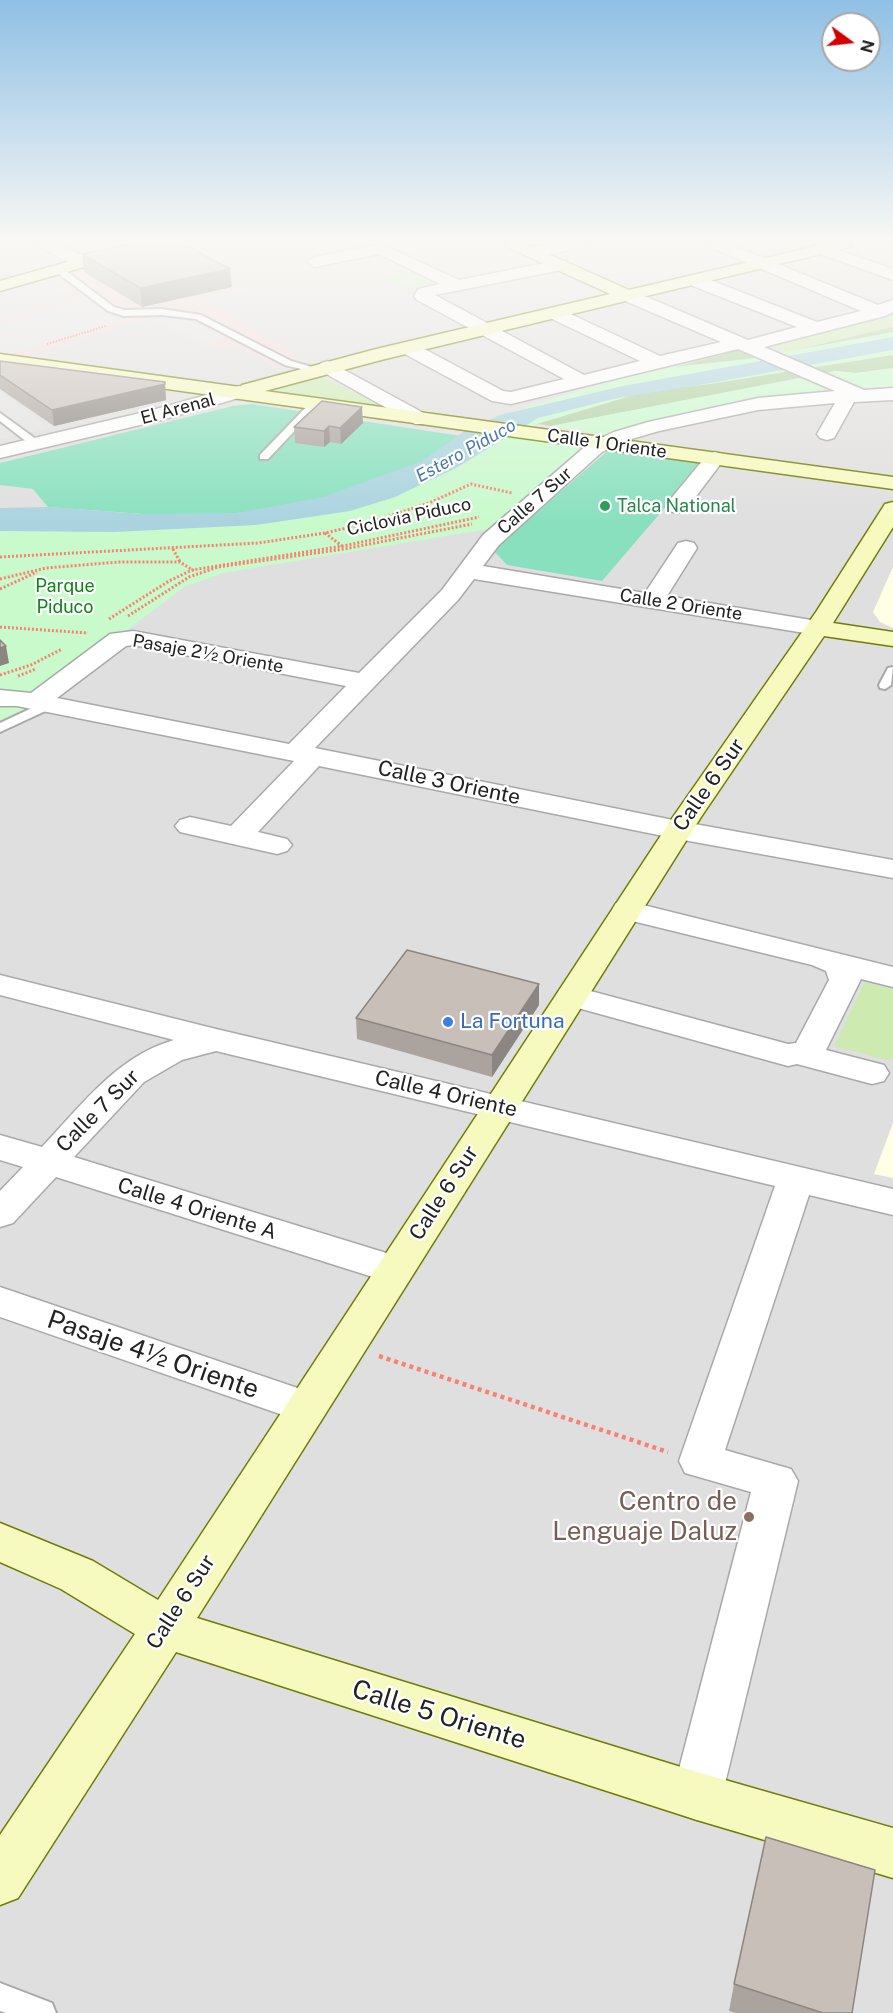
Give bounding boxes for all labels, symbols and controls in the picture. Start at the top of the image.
north arrow [821,12,881,72]
text: N [856,38,878,55]
street label: El Arenal [138,389,218,429]
water label: Estero Piduco [412,415,520,487]
street label: Calle 1 Oriente [546,425,668,463]
street label: Calle 7 Sur [493,463,577,539]
street label: Ciclovia Piduco [345,493,473,541]
place label: Talca National [617,495,736,517]
marker: Talca National [598,499,612,513]
park label: Parque Piduco [35,575,95,618]
street label: Calle 2 Oriente [618,585,744,625]
street label: Pasaje 2½ Oriente [131,630,285,678]
street label: Calle 6 Sur [668,734,750,836]
street label: Calle 3 Oriente [375,756,523,810]
place label: La Fortuna [460,1009,565,1035]
marker: La Fortuna [441,1015,455,1029]
street label: Calle 7 Sur [51,1064,145,1158]
street label: Calle 4 Oriente [372,1065,520,1123]
street label: Calle 6 Sur [404,1141,484,1245]
street label: Calle 4 Oriente A [114,1173,280,1245]
street label: Pasaje 4½ Oriente [43,1304,263,1406]
place label: Centro de Lenguaje Daluz [552,1486,737,1548]
marker: Centro de Lenguaje Daluz [742,1510,756,1524]
street label: Calle 6 Sur [141,1550,221,1654]
street label: Calle 5 Oriente [348,1674,530,1756]

